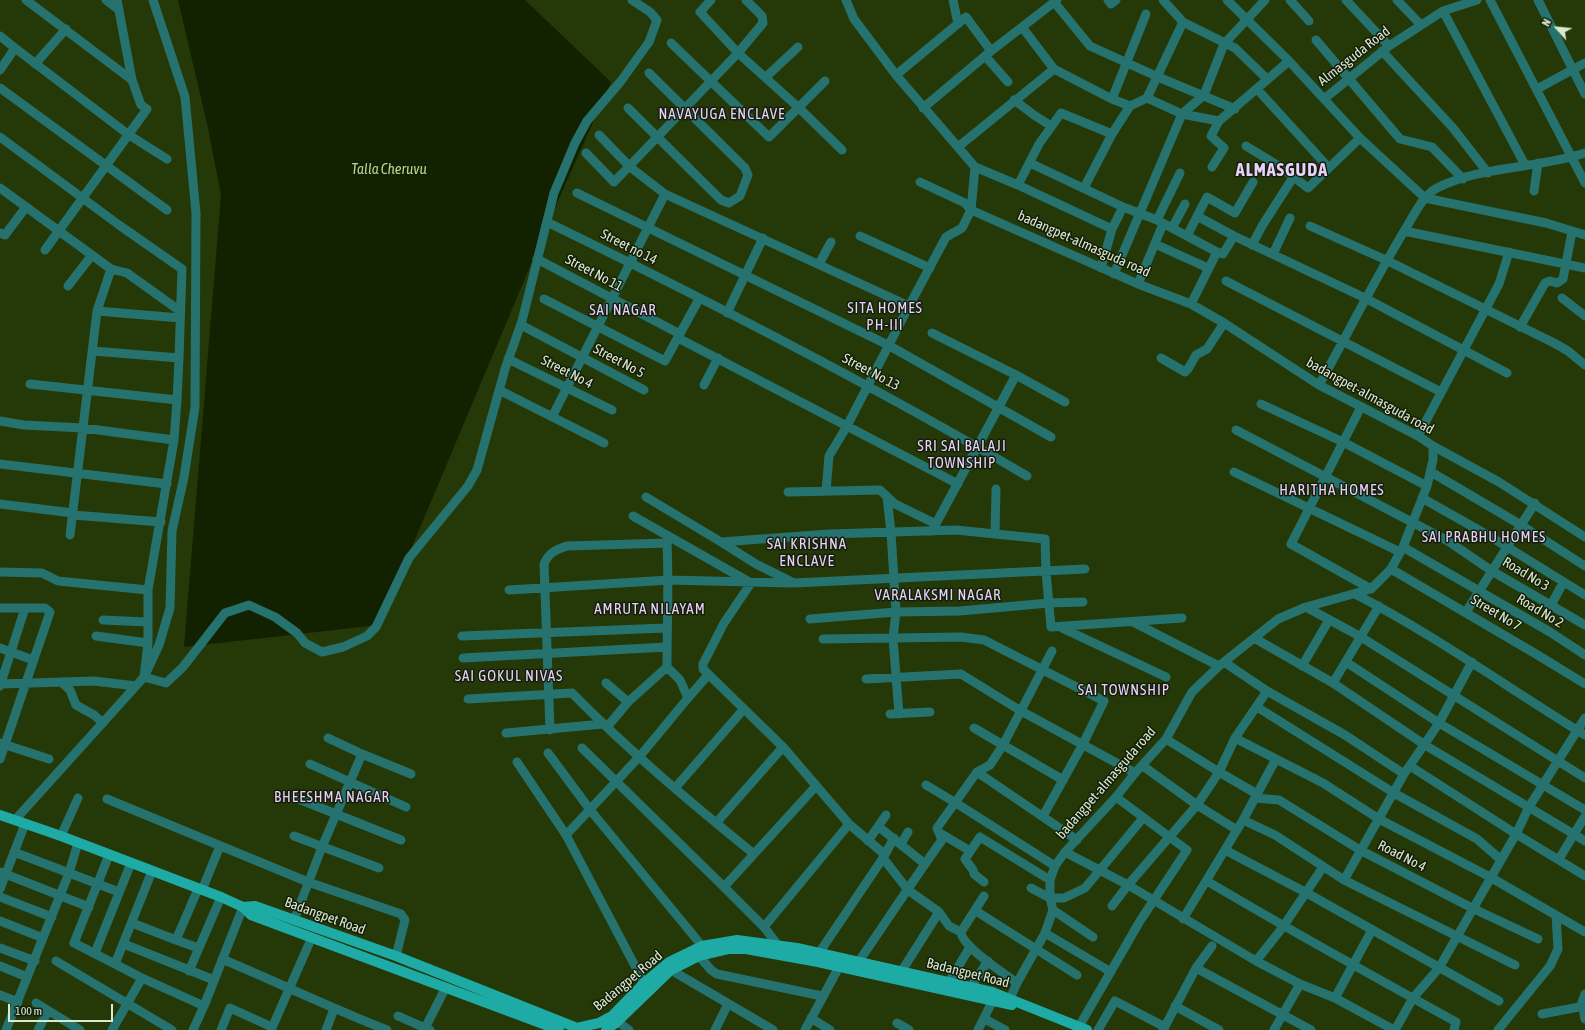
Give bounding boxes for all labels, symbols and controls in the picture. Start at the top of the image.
north arrow [1537,8,1577,48]
text: N [1539,17,1553,28]
street label: Almasguda Road [1315,23,1393,89]
district label: NAVAYUGA ENCLAVE [658,105,786,123]
district label: ALMASGUDA [1236,159,1328,181]
water label: Talla Cheruvu [351,160,427,178]
street label: badangpet-almasguda road [1015,207,1153,281]
street label: Street no 14 [598,226,660,268]
street label: Street No 11 [562,251,626,295]
district label: SITA HOMES PH-III [847,299,923,334]
district label: SAI NAGAR [589,301,657,319]
street label: Street No 5 [590,340,648,382]
street label: Street No 13 [839,350,903,394]
street label: Street No 4 [538,352,596,392]
street label: badangpet-almasguda road [1303,354,1437,438]
district label: SRI SAI BALAJI TOWNSHIP [917,437,1007,472]
district label: HARITHA HOMES [1279,481,1385,499]
district label: SAI PRABHU HOMES [1422,528,1546,546]
district label: SAI KRISHNA ENCLAVE [767,535,847,570]
street label: Road No 3 [1499,553,1553,595]
district label: VARALAKSMI NAGAR [875,586,1001,604]
street label: Road No 2 [1513,590,1567,632]
street label: Street No 7 [1468,591,1524,635]
district label: AMRUTA NILAYAM [594,600,706,618]
district label: SAI GOKUL NIVAS [455,667,563,685]
district label: SAI TOWNSHIP [1078,681,1170,699]
street label: badangpet-almasguda road [1053,723,1159,843]
district label: BHEESHMA NAGAR [274,788,390,806]
street label: Road No 4 [1375,837,1429,875]
street label: Badangpet Road [282,894,368,938]
street label: Badangpet Road [590,947,666,1015]
street label: Badangpet Road [925,955,1011,991]
scale bar [10,996,115,1022]
text: 100 m [15,1004,42,1018]

